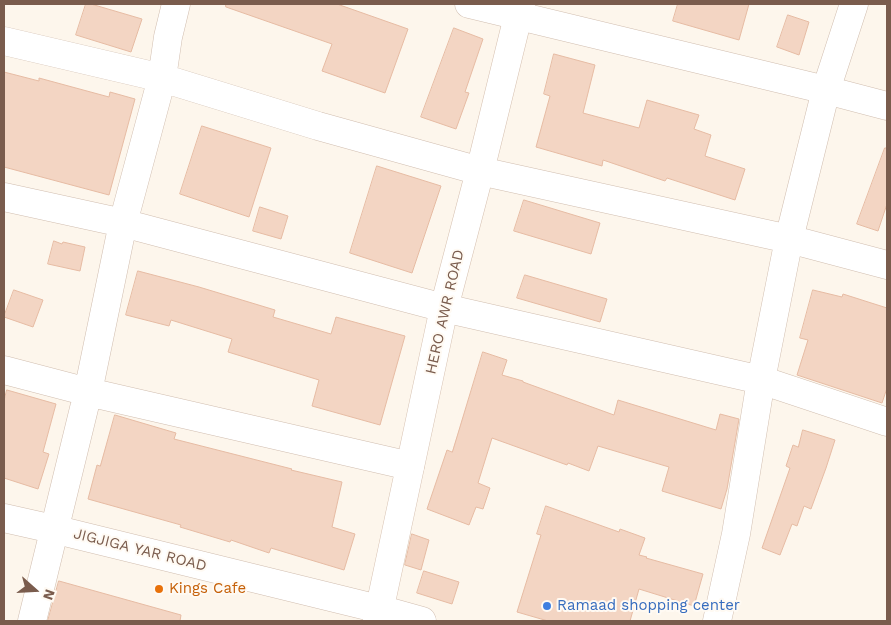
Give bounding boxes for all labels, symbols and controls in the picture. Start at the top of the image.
street label: HERO AWR ROAD [422,248,468,376]
street label: JIGJIGA YAR ROAD [72,525,208,575]
north arrow [10,565,60,615]
place label: Kings Cafe [169,580,246,598]
marker: Kings Cafe [153,583,165,595]
text: N [40,587,58,602]
place label: Ramaad shopping center [557,597,740,615]
marker: Ramaad shopping center [541,600,553,612]

